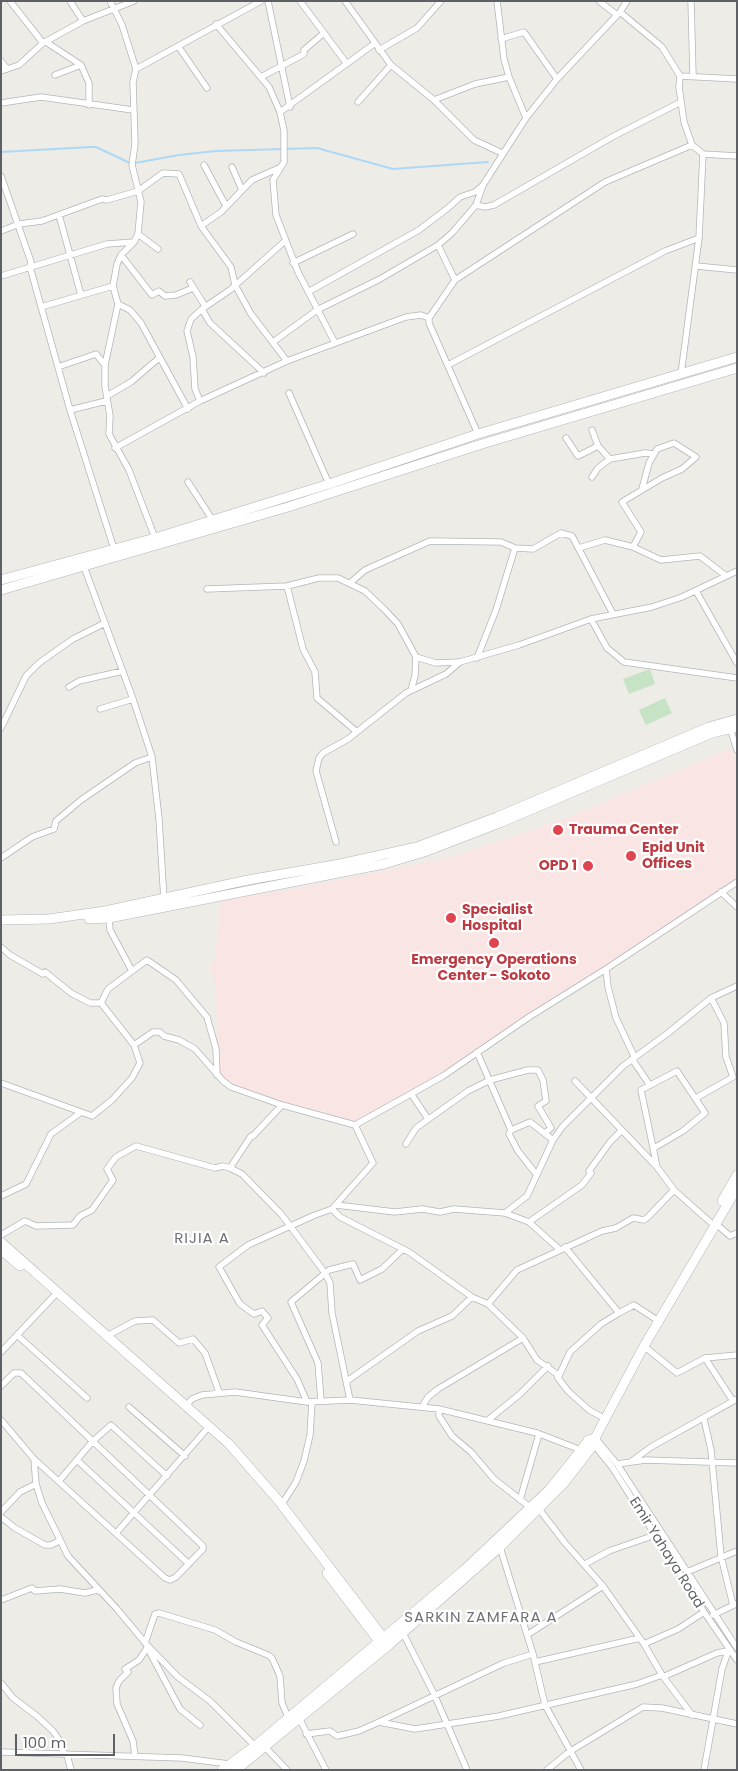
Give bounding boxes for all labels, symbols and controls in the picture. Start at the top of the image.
place label: Trauma Center [569,822,679,838]
marker: Trauma Center [551,823,565,837]
place label: Epid Unit Offices [642,840,705,872]
marker: Epid Unit Offices [624,849,638,863]
place label: OPD 1 [539,858,577,874]
marker: OPD 1 [581,859,595,873]
place label: Specialist Hospital [462,902,533,934]
marker: Specialist Hospital [444,911,458,925]
marker: Emergency Operations Center - Sokoto [487,936,501,950]
place label: Emergency Operations Center - Sokoto [411,952,577,984]
district label: RIJIA A [173,1230,231,1248]
street label: Emir Yahaya Road [625,1494,707,1612]
district label: SARKIN ZAMFARA A [402,1609,560,1627]
scale bar [18,1724,118,1756]
text: 100 m [23,1732,66,1753]

